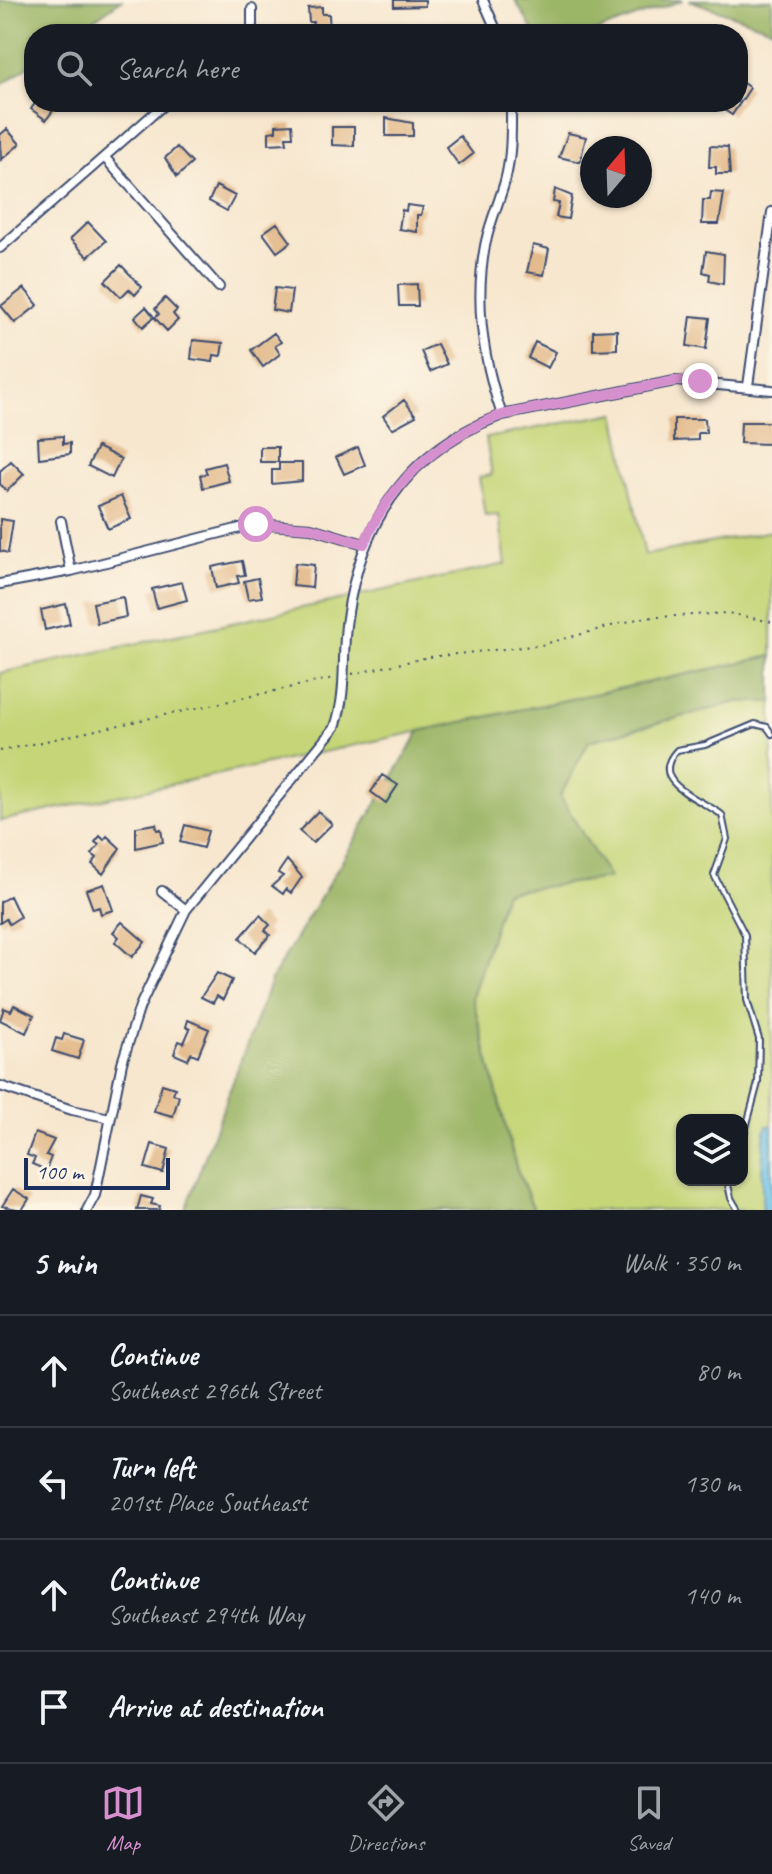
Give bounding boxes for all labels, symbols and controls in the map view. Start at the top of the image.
search box [24,24,748,112]
icon: search [52,46,96,90]
text: Search here [116,49,238,87]
north arrow [580,136,652,208]
route end [682,363,718,399]
route start [238,506,274,542]
map controls [676,1114,748,1186]
button: layers [676,1114,748,1186]
scale bar [24,1154,170,1190]
text: 100 m [36,1158,83,1186]
text: 5 min [32,1241,97,1284]
text: Walk · 350 m [623,1246,740,1279]
text: Continue [108,1336,198,1374]
icon: ahead [32,1349,76,1393]
text: 80 m [696,1355,740,1388]
text: Southeast 296th Street [108,1374,321,1407]
text: Turn left [108,1448,195,1486]
icon: left [32,1461,76,1505]
text: 130 m [684,1467,740,1500]
text: 201st Place Southeast [108,1486,307,1519]
text: Continue [108,1560,198,1598]
icon: ahead [32,1573,76,1617]
text: 140 m [684,1579,740,1612]
text: Southeast 294th Way [108,1598,304,1631]
icon: arrive [32,1685,76,1729]
text: Arrive at destination [108,1688,323,1726]
tab: Map [101,1781,145,1857]
tab: Directions [348,1781,424,1857]
tab: Saved [627,1781,671,1857]

